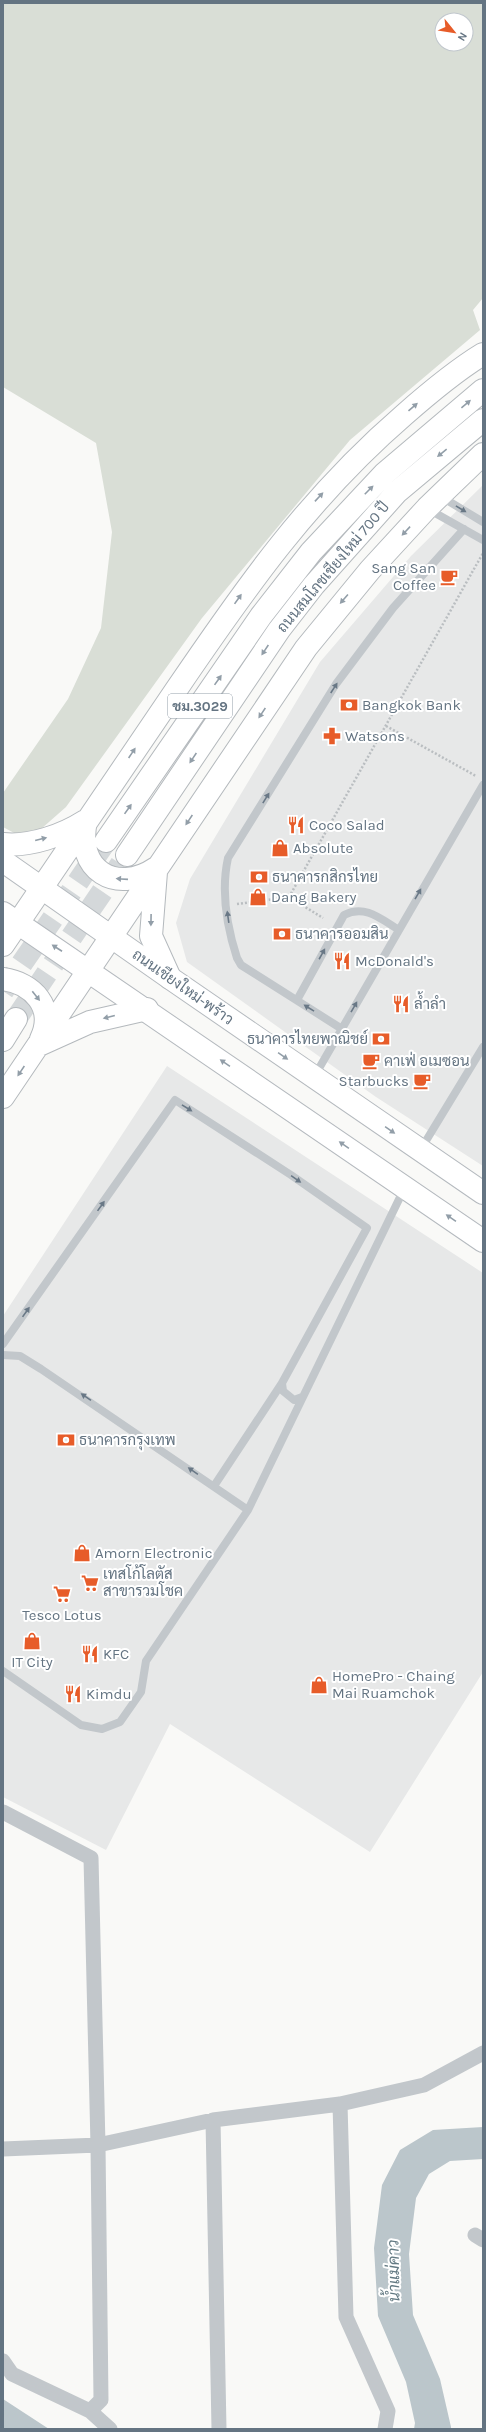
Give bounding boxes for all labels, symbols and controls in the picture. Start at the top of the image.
north arrow [434,12,474,52]
text: N [455,30,470,43]
one-way arrow [460,399,471,408]
one-way arrow [407,402,418,411]
one-way arrow [436,449,447,458]
one-way arrow [364,485,374,495]
one-way arrow [315,492,324,502]
street label: ถนนสมโภชเชียงใหม่ 700 ปี [272,497,393,636]
one-way arrow [456,505,466,513]
one-way arrow [401,526,410,536]
place label: Sang San Coffee [371,559,436,594]
cafe icon: Sang San Coffee [439,567,459,587]
one-way arrow [234,593,242,604]
one-way arrow [339,594,348,605]
one-way arrow [262,644,269,656]
one-way arrow [214,674,222,685]
one-way arrow [331,682,338,694]
road number: ชม.3029 [168,694,232,718]
bank icon: Bangkok Bank [339,695,359,715]
place label: Bangkok Bank [362,696,461,714]
one-way arrow [258,707,266,718]
pharmacy icon: Watsons [322,726,342,746]
place label: Watsons [345,727,405,745]
one-way arrow [128,748,136,758]
one-way arrow [189,753,197,763]
one-way arrow [262,792,269,804]
one-way arrow [124,804,132,815]
one-way arrow [185,815,193,825]
restaurant icon: Coco Salad [286,815,306,835]
place label: Coco Salad [309,816,385,834]
one-way arrow [35,835,48,841]
shop icon: Absolute [270,838,290,858]
place label: Absolute [293,839,353,857]
bank icon: ธนาคารกสิกรไทย [249,867,269,887]
place label: ธนาคารกสิกรไทย [272,867,378,886]
one-way arrow [115,876,128,883]
shop icon: Dang Bakery [248,887,268,907]
place label: Dang Bakery [271,888,356,906]
one-way arrow [415,888,422,900]
one-way arrow [225,911,231,923]
one-way arrow [148,914,155,926]
bank icon: ธนาคารออมสิน [272,924,292,944]
place label: ธนาคารออมสิน [295,925,389,943]
one-way arrow [52,945,63,952]
street label: ถนนเชียงใหม่-พร้าว [129,945,238,1029]
one-way arrow [319,948,326,960]
restaurant icon: McDonald's [332,951,352,971]
place label: McDonald's [355,952,434,970]
one-way arrow [32,990,40,1001]
place label: ล้ำลำ [414,991,446,1013]
restaurant icon: ล้ำลำ [391,994,411,1014]
one-way arrow [351,1001,358,1013]
one-way arrow [304,1004,314,1012]
one-way arrow [103,1014,115,1020]
place label: ธนาคารไทยพาณิชย์ [247,1029,368,1048]
bank icon: ธนาคารไทยพาณิชย์ [371,1029,391,1049]
cafe icon: คาเฟ่ อเมซอน [361,1051,381,1071]
place label: คาเฟ่ อเมซอน [384,1051,470,1070]
one-way arrow [277,1052,288,1060]
one-way arrow [220,1059,230,1067]
one-way arrow [17,1066,24,1077]
cafe icon: Starbucks [412,1071,432,1091]
place label: Starbucks [339,1072,409,1090]
one-way arrow [182,1104,193,1111]
one-way arrow [384,1126,395,1134]
one-way arrow [339,1141,349,1149]
one-way arrow [291,1175,302,1183]
one-way arrow [96,1200,105,1211]
one-way arrow [445,1215,457,1222]
one-way arrow [21,1307,29,1317]
one-way arrow [80,1394,92,1401]
bank icon: ธนาคารกรุงเทพ [56,1430,76,1450]
place label: ธนาคารกรุงเทพ [79,1431,176,1451]
one-way arrow [188,1467,198,1475]
shop icon: Amorn Electronic [72,1543,92,1563]
place label: Amorn Electronic [95,1544,212,1562]
place label: เทสโก้โลตัส สาขารวมโชค [103,1564,183,1600]
supermarket icon: เทสโก้โลตัส สาขารวมโชค [80,1573,100,1593]
supermarket icon: Tesco Lotus [52,1584,72,1604]
place label: Tesco Lotus [22,1606,102,1624]
shop icon: IT City [22,1631,42,1651]
restaurant icon: KFC [80,1644,100,1664]
place label: KFC [103,1645,129,1663]
place label: IT City [11,1653,53,1671]
place label: HomePro - Chaing Mai Ruamchok [332,1667,455,1702]
shop icon: HomePro - Chaing Mai Ruamchok [309,1675,329,1695]
restaurant icon: Kimdu [63,1684,83,1704]
place label: Kimdu [86,1685,132,1703]
water label: น้ำแม่คาว [378,2240,404,2303]

